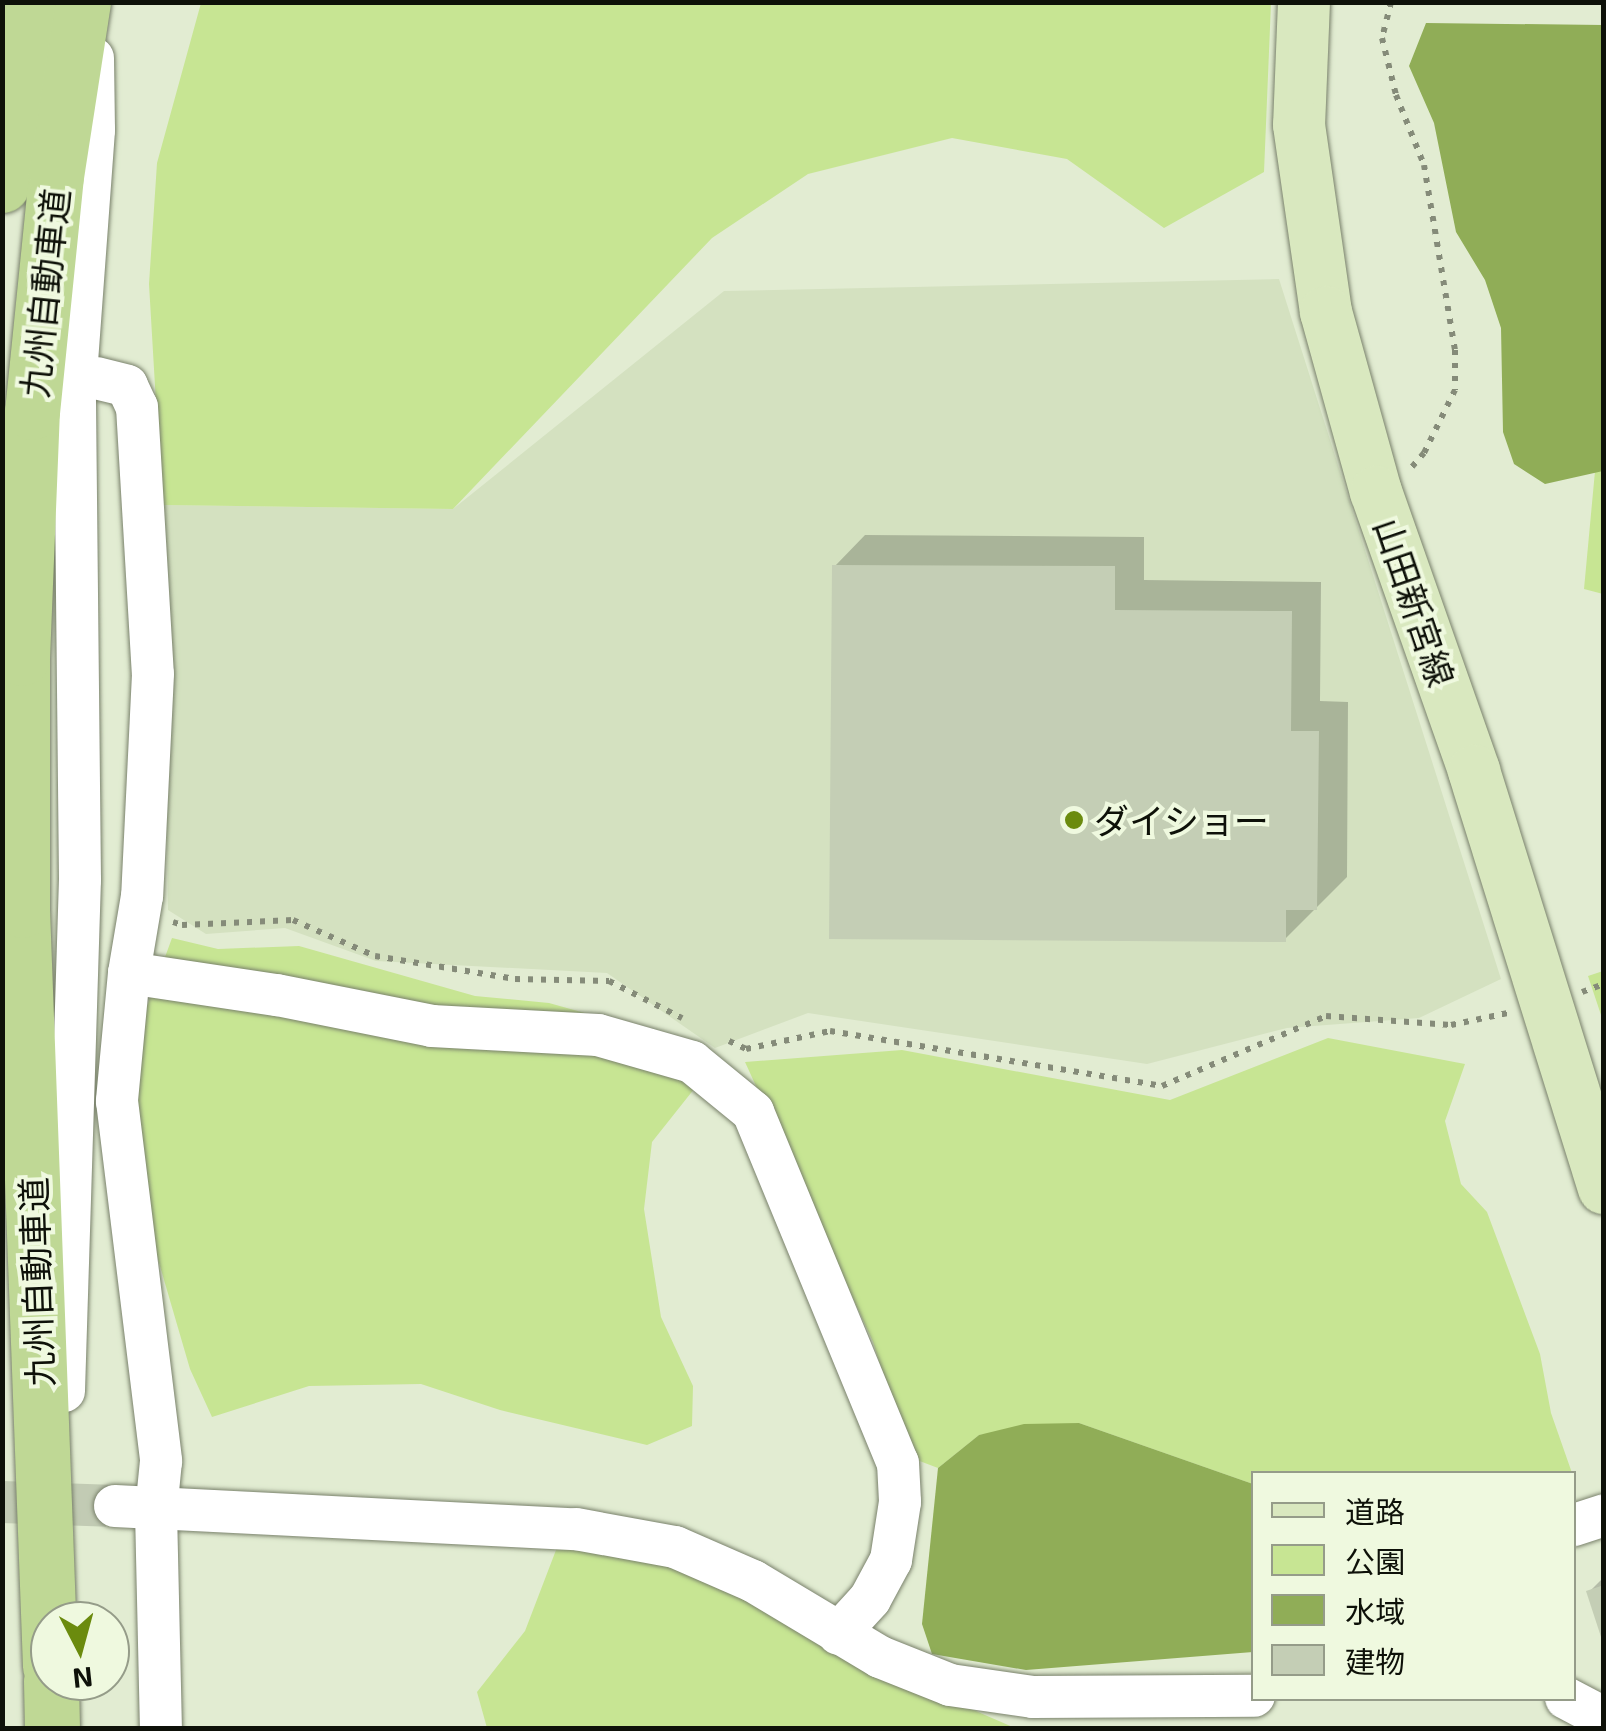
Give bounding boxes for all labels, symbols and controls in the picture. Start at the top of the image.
street label: 九州自動車道 [12,186,76,400]
street label: 山田新宮線 [1367,512,1463,692]
place label: ダイショー [1094,799,1269,841]
marker: ダイショー [1063,809,1085,831]
street label: 九州自動車道 [11,1176,61,1388]
legend [1251,1471,1576,1701]
text: 道路 [1345,1493,1405,1529]
text: 公園 [1345,1543,1405,1579]
text: 水域 [1345,1593,1405,1629]
north arrow [30,1601,130,1701]
text: 建物 [1345,1643,1405,1679]
text: N [71,1661,95,1697]

